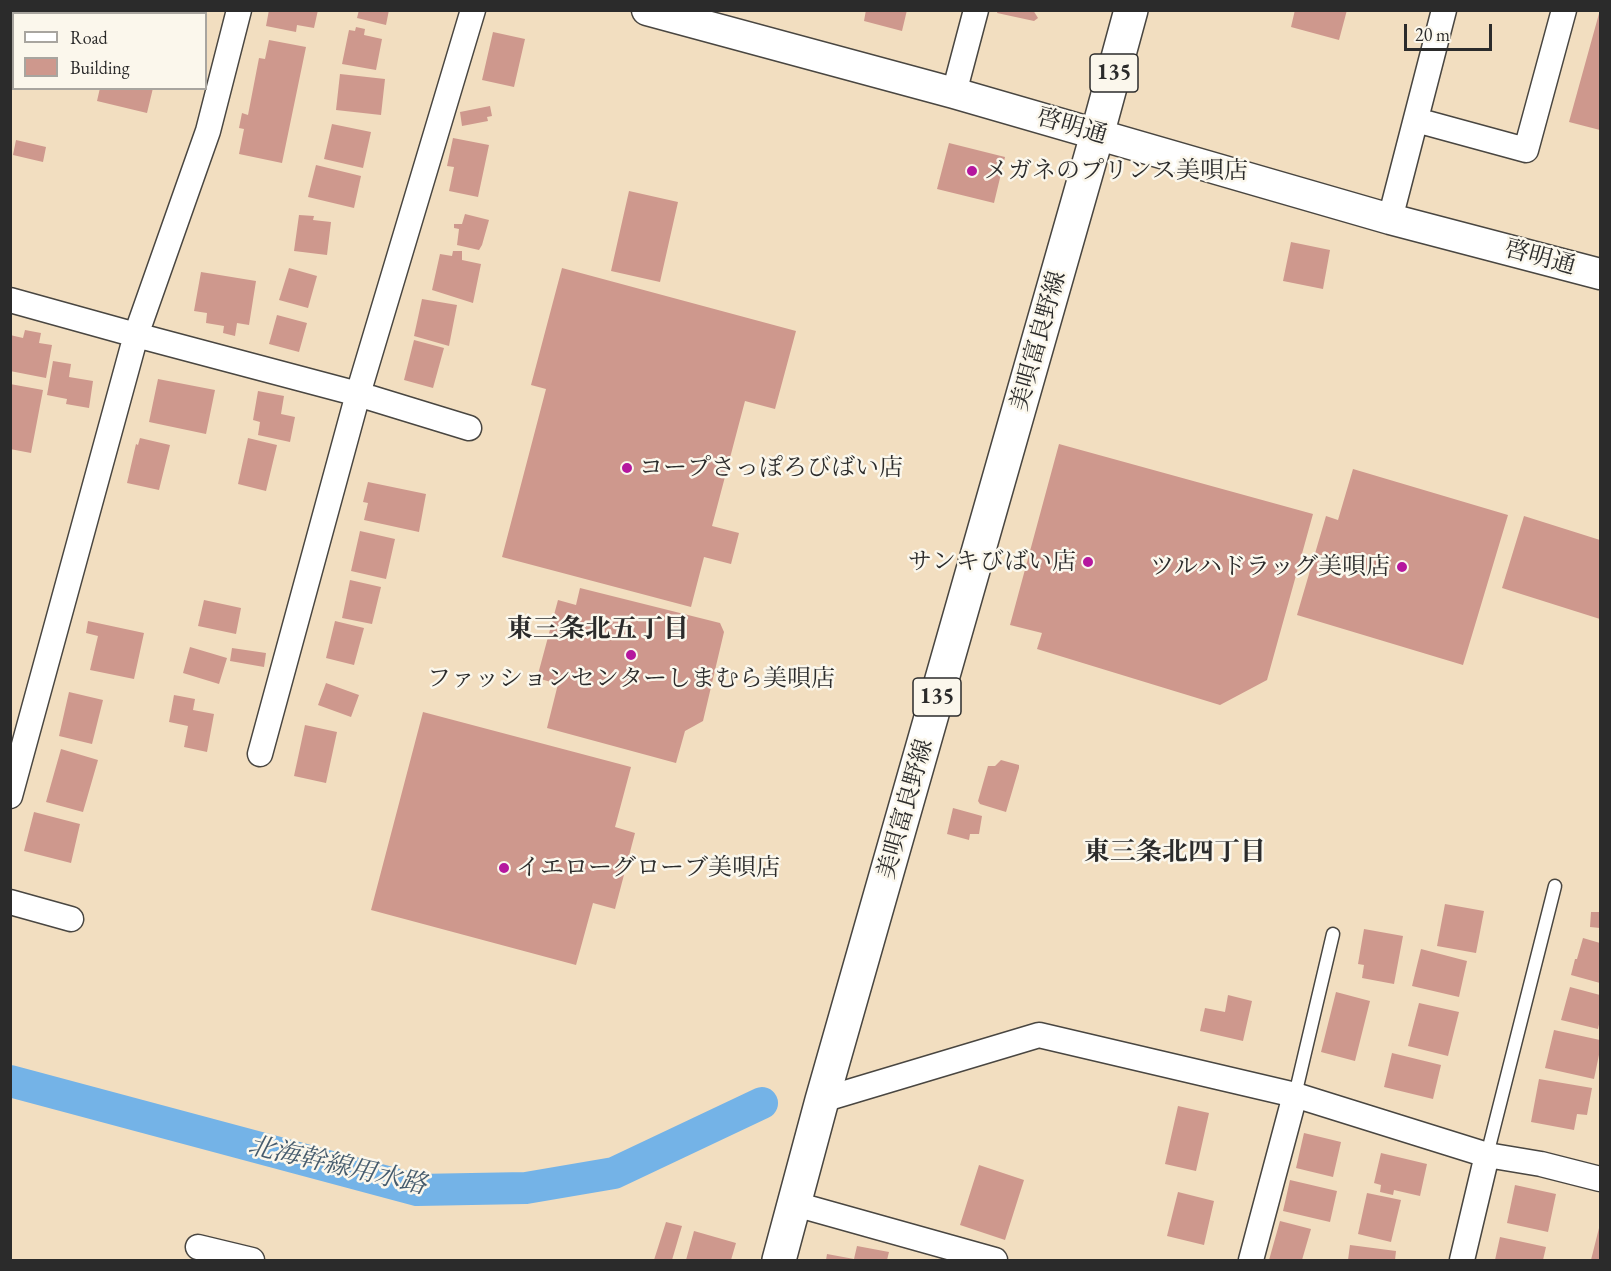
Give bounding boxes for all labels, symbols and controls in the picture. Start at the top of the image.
legend [12,12,207,90]
scale bar [1407,12,1496,50]
text: 20 m [1415,23,1450,46]
text: Road [70,26,108,49]
road number: 135 [1090,54,1138,92]
text: Building [70,56,130,79]
street label: 啓明通 [1033,103,1111,151]
place label: メガネのプリンス美唄店 [984,157,1248,185]
marker: メガネのプリンス美唄店 [965,164,979,178]
street label: 啓明通 [1501,235,1579,281]
street label: 美唄富良野線 [1005,268,1073,414]
place label: コープさっぽろびばい店 [639,454,903,482]
marker: コープさっぽろびばい店 [620,461,634,475]
place label: サンキびばい店 [908,548,1076,576]
place label: ツルハドラッグ美唄店 [1150,553,1390,581]
marker: サンキびばい店 [1081,555,1095,569]
marker: ツルハドラッグ美唄店 [1395,560,1409,574]
district label: 東三条北五丁目 [507,614,689,646]
marker: ファッションセンターしまむら美唄店 [624,648,638,662]
place label: ファッションセンターしまむら美唄店 [427,665,835,693]
road number: 135 [913,678,961,716]
street label: 美唄富良野線 [872,736,940,882]
district label: 東三条北四丁目 [1084,837,1266,869]
place label: イエローグローブ美唄店 [516,854,780,882]
marker: イエローグローブ美唄店 [497,861,511,875]
water label: 北海幹線用水路 [245,1130,429,1202]

